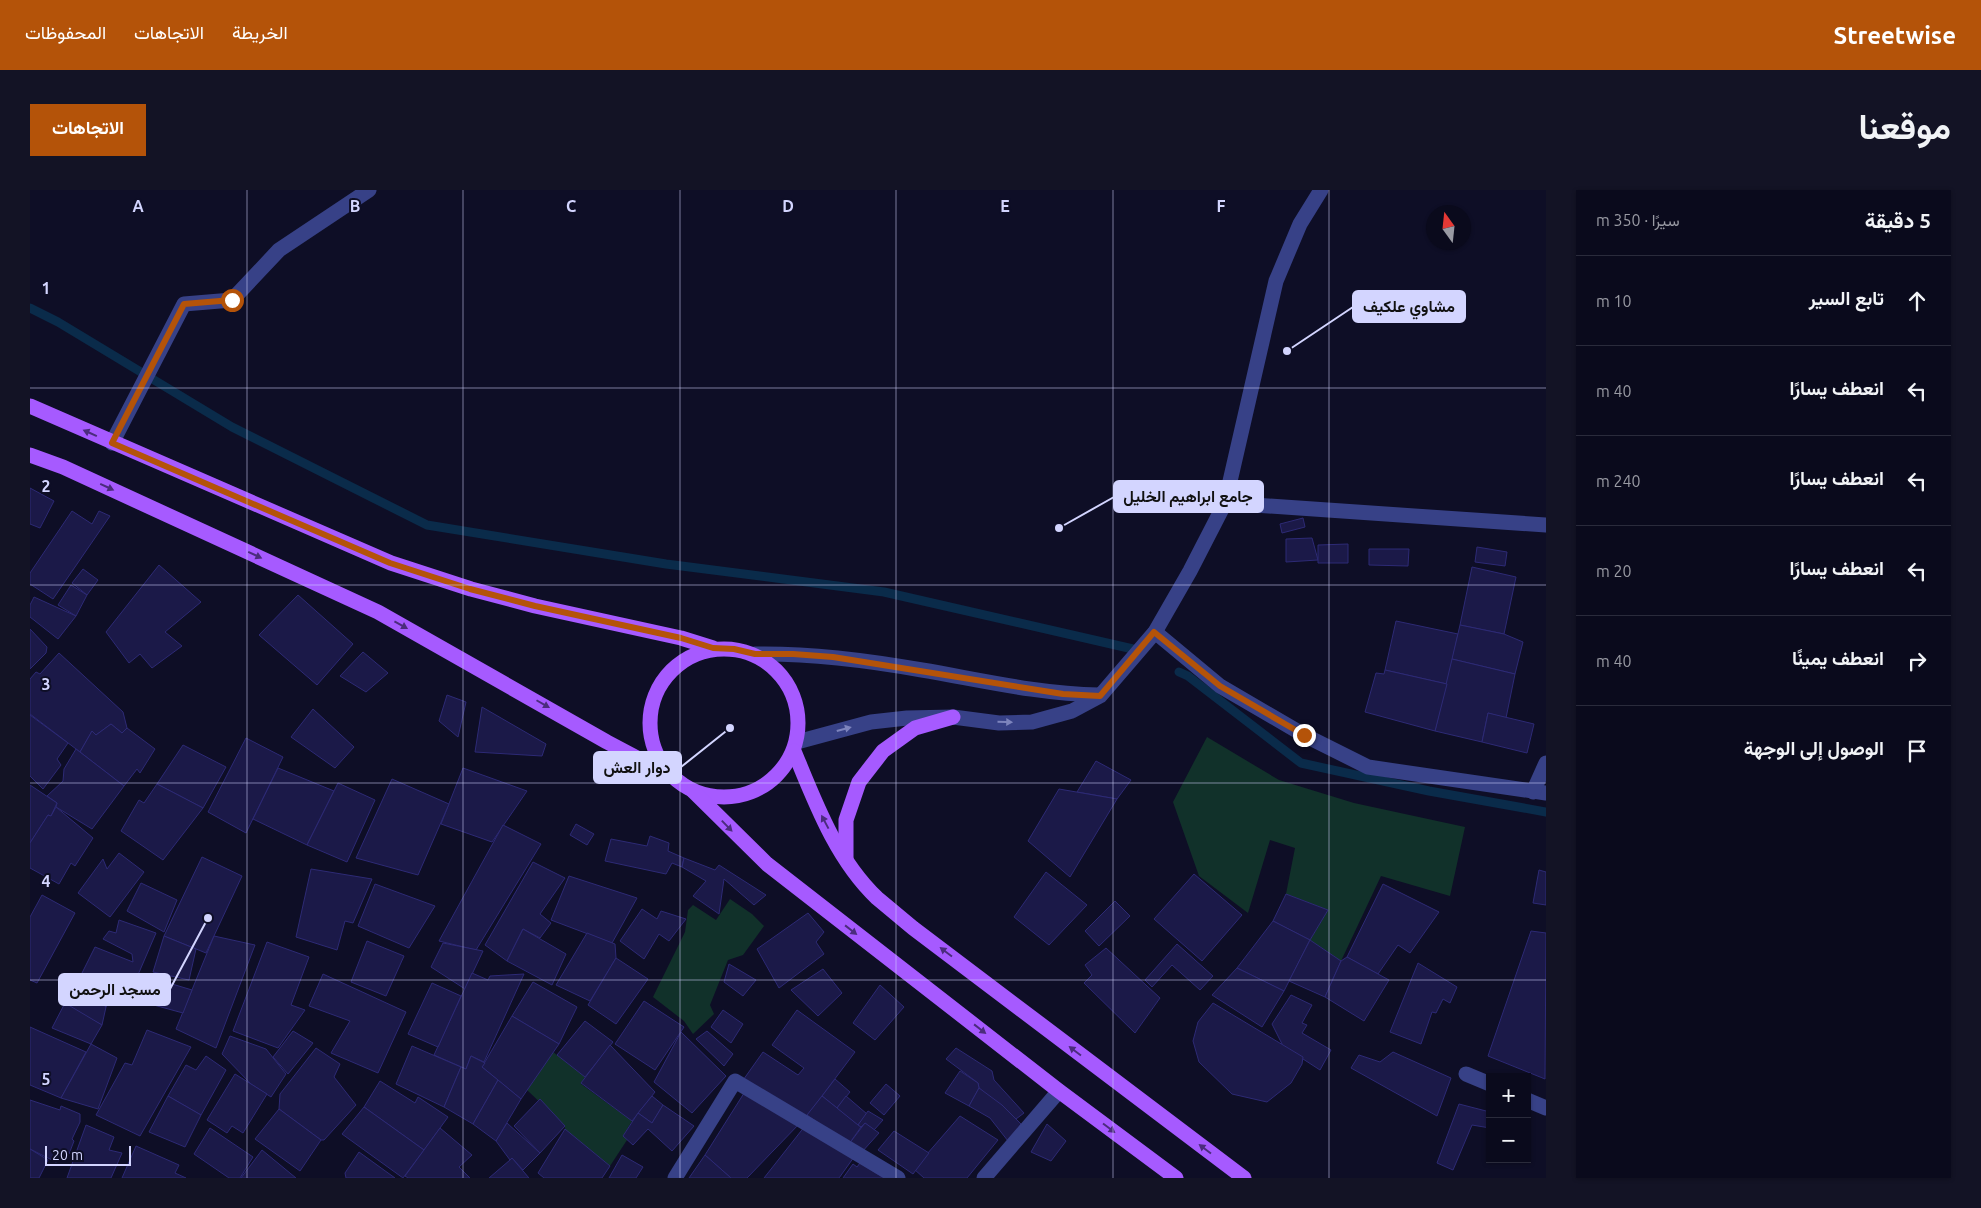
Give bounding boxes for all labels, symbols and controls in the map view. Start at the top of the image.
text: المحفوظات [25,22,106,42]
text: الاتجاهات [134,22,204,42]
text: الخريطة [232,22,288,42]
text: Streetwise [1834,22,1956,49]
button: الاتجاهات [30,104,146,156]
text: موقعنا [1858,106,1951,146]
text: A [132,197,144,215]
text: B [350,197,360,215]
text: C [566,197,576,215]
text: D [782,197,794,215]
text: E [1000,197,1010,215]
text: F [1217,197,1226,215]
north arrow [1426,205,1471,250]
text: 5 دقيقة [1865,208,1931,232]
text: سيرًا · 350 m [1596,211,1680,229]
text: 1 [41,279,51,297]
text: تابع السير [1809,287,1884,309]
icon: ahead [1903,287,1931,315]
route start [221,289,244,312]
callout: مشاوي علكيف [1353,291,1465,322]
text: 10 m [1596,292,1632,310]
text: مشاوي علكيف [1363,297,1455,320]
text: انعطف يسارًا [1790,377,1884,399]
icon: left [1903,377,1931,405]
text: 40 m [1596,382,1632,400]
one-way arrow [83,428,97,436]
text: انعطف يسارًا [1790,467,1884,489]
icon: left [1903,467,1931,495]
text: 240 m [1596,472,1641,490]
text: 2 [41,477,51,495]
callout: جامع ابراهيم الخليل [1114,481,1263,512]
one-way arrow [100,484,114,492]
text: جامع ابراهيم الخليل [1123,487,1253,508]
one-way arrow [248,552,262,560]
text: انعطف يسارًا [1790,557,1884,579]
icon: left [1903,557,1931,585]
text: 20 m [1596,562,1632,580]
one-way arrow [395,621,408,630]
text: انعطف يمينًا [1792,647,1884,669]
icon: right [1903,647,1931,675]
text: 40 m [1596,652,1632,670]
text: 3 [41,675,51,693]
one-way arrow [537,700,550,709]
one-way arrow [997,718,1013,726]
route end [1293,724,1316,747]
one-way arrow [836,725,851,733]
text: الوصول إلى الوجهة [1744,737,1884,759]
icon: arrive [1903,737,1931,765]
callout: دوار العش [594,752,681,783]
text: دوار العش [603,758,671,778]
one-way arrow [821,815,829,829]
one-way arrow [721,820,733,832]
text: 4 [41,872,51,890]
one-way arrow [845,925,858,935]
one-way arrow [940,947,953,958]
callout: مسجد الرحمن [59,974,170,1005]
text: مسجد الرحمن [69,980,161,1000]
one-way arrow [973,1024,986,1035]
one-way arrow [1069,1045,1082,1056]
text: 5 [41,1070,51,1088]
map controls [1486,1073,1531,1163]
button: + [1486,1073,1531,1118]
button: − [1486,1118,1531,1163]
one-way arrow [1102,1123,1116,1133]
scale bar [45,1143,131,1166]
one-way arrow [1199,1143,1212,1154]
text: 20 m [52,1147,83,1163]

